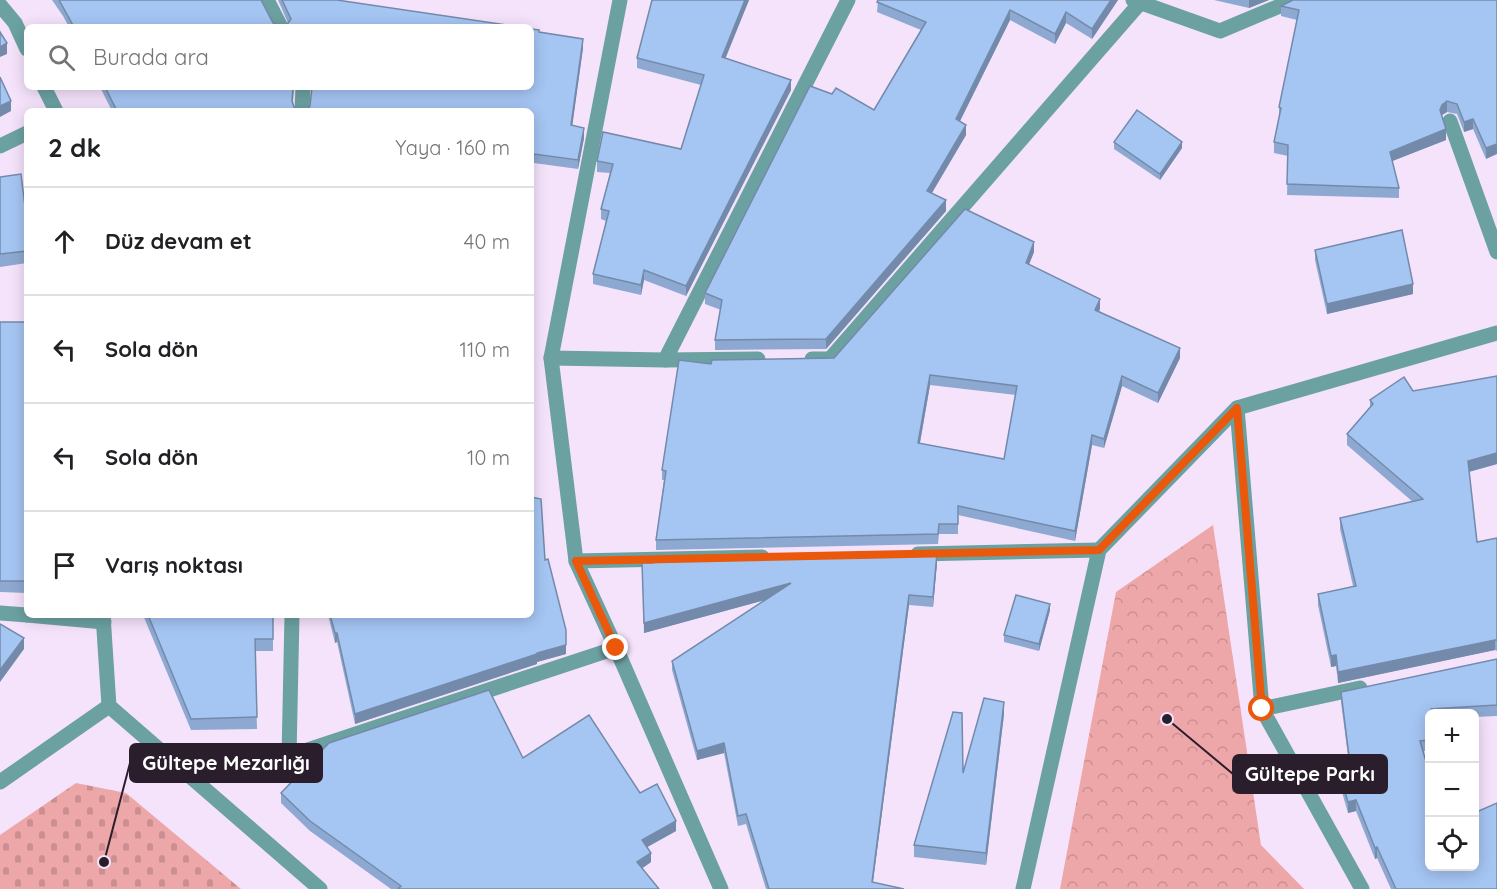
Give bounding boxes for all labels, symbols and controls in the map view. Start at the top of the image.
search box [24,24,534,90]
icon: search [45,41,78,74]
text: Burada ara [93,43,209,71]
text: 2 dk [48,131,101,164]
text: Yaya · 160 m [395,135,510,160]
icon: ahead [48,225,81,258]
text: Düz devam et [105,227,252,255]
text: 40 m [464,229,510,254]
icon: left [48,333,81,366]
text: Sola dön [105,335,198,363]
text: 110 m [460,337,510,362]
icon: left [48,441,81,474]
text: Sola dön [105,443,198,471]
text: 10 m [467,445,510,470]
icon: arrive [48,549,81,582]
text: Varış noktası [105,551,243,579]
route end [602,634,628,660]
route start [1248,695,1274,721]
map controls [1425,709,1479,871]
button: + [1425,709,1479,763]
callout: Gültepe Mezarlığı [130,744,322,782]
text: Gültepe Mezarlığı [142,750,310,775]
callout: Gültepe Parkı [1233,755,1387,793]
text: Gültepe Parkı [1245,761,1375,786]
button: − [1425,763,1479,817]
button: locate [1425,817,1479,871]

